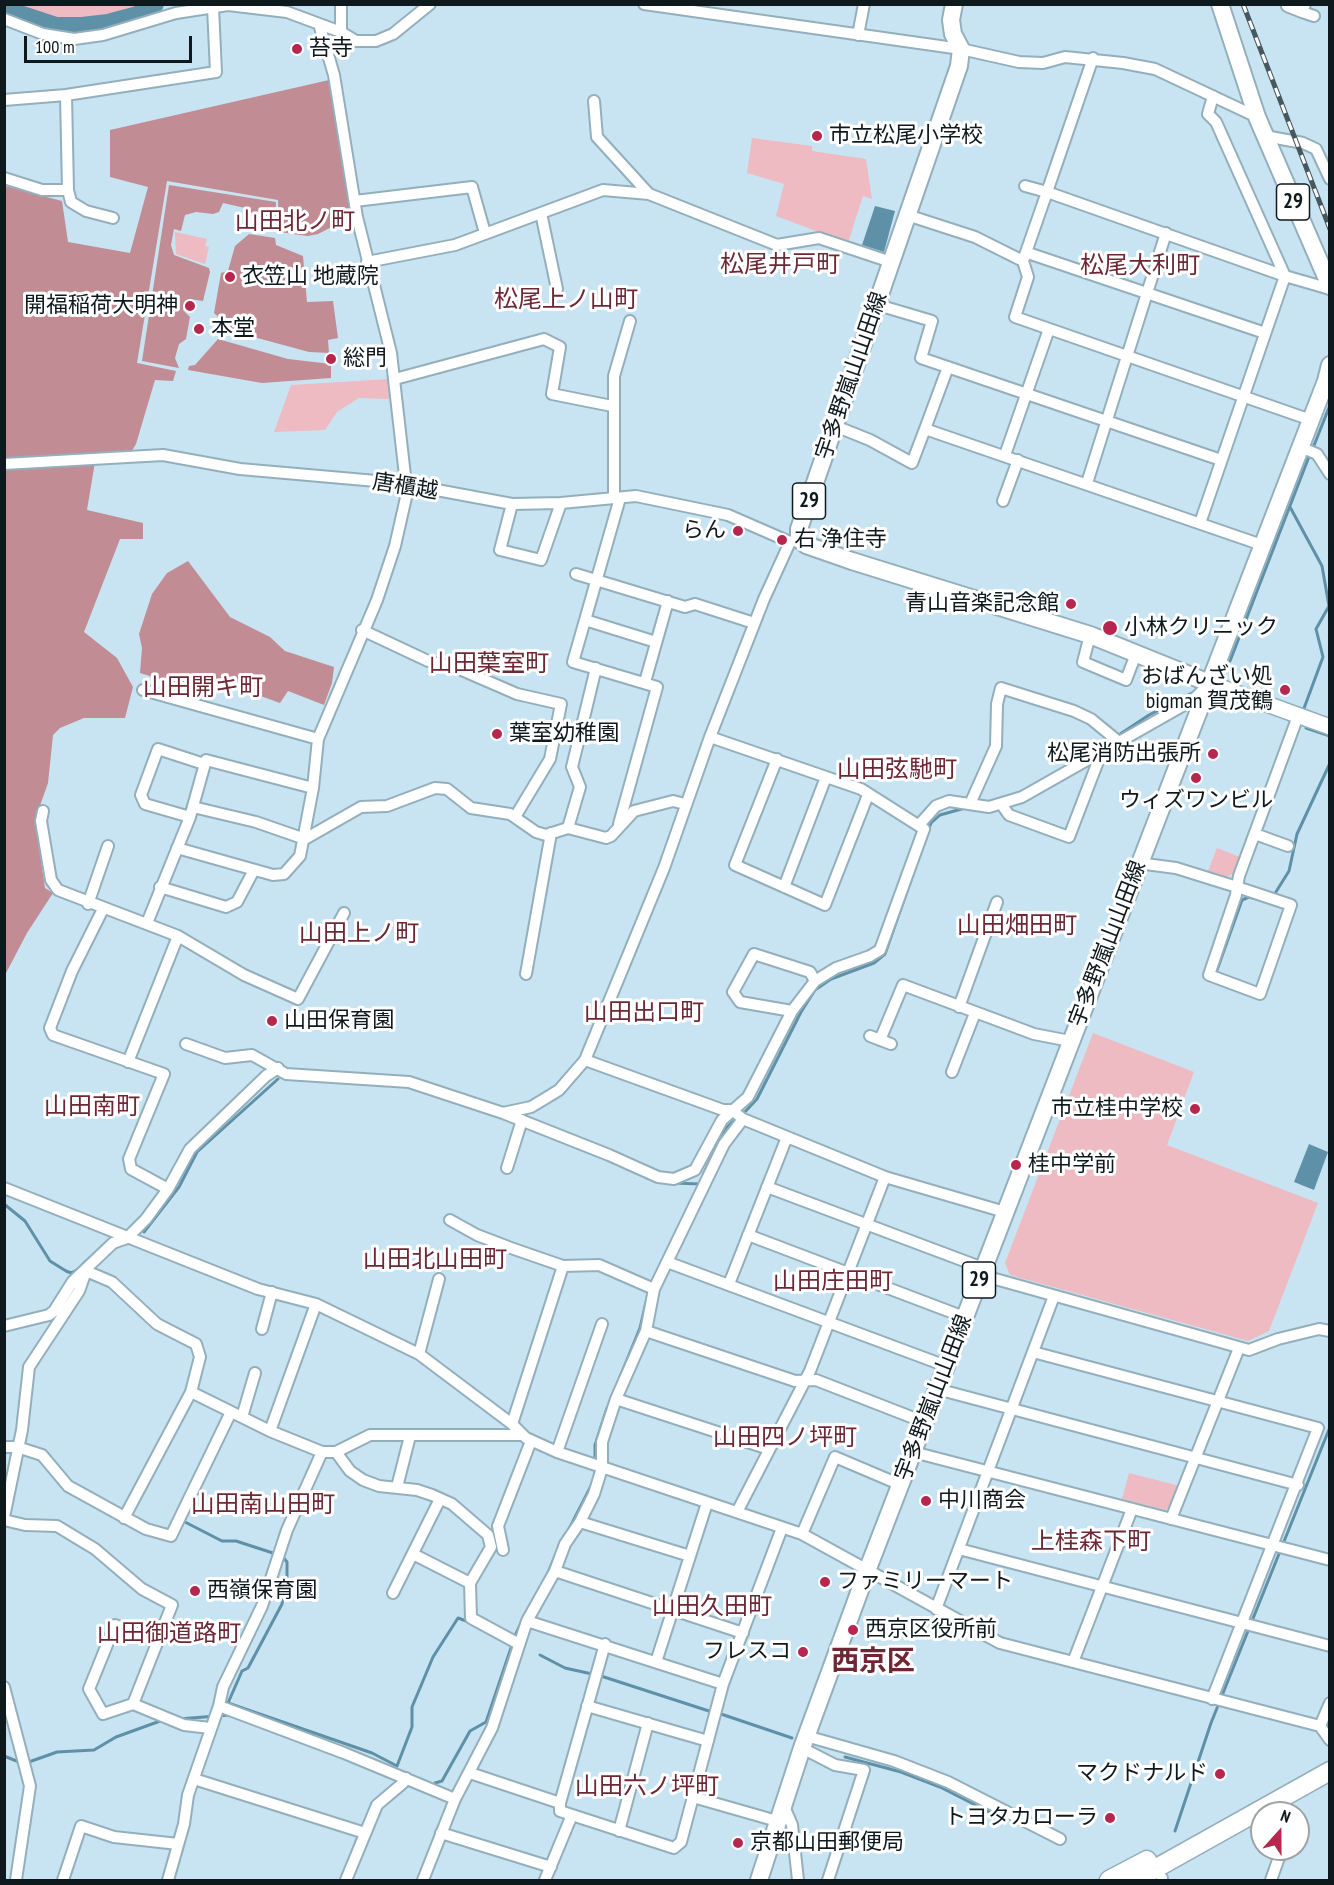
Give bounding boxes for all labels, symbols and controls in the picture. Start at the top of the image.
scale bar [27,24,195,62]
text: 100 m [35,35,75,58]
place label: 苔寺 [309,36,353,62]
marker: 苔寺 [290,42,304,56]
place label: 市立松尾小学校 [829,123,983,149]
marker: 市立松尾小学校 [810,129,824,143]
road number: 29 [1276,184,1310,220]
district label: 山田北ノ町 [235,208,355,236]
district label: 松尾井戸町 [720,251,840,279]
district label: 松尾大利町 [1080,252,1200,280]
place label: 衣笠山 地蔵院 [242,264,379,290]
marker: 衣笠山 地蔵院 [223,270,237,284]
district label: 松尾上ノ山町 [494,286,638,314]
street label: 宇多野嵐山山田線 [811,288,893,464]
place label: 開福稲荷大明神 [24,293,178,319]
marker: 開福稲荷大明神 [183,299,197,313]
place label: 本堂 [211,316,255,342]
marker: 本堂 [192,322,206,336]
place label: 総門 [343,346,387,372]
marker: 総門 [324,352,338,366]
street label: 唐櫃越 [370,469,440,505]
road number: 29 [792,483,826,519]
place label: らん [682,518,726,544]
marker: らん [731,524,745,538]
place label: 右 浄住寺 [794,527,887,553]
marker: 右 浄住寺 [775,533,789,547]
place label: 青山音楽記念館 [905,591,1059,617]
marker: 青山音楽記念館 [1064,597,1078,611]
place label: 小林クリニック [1124,615,1278,641]
marker: 小林クリニック [1101,619,1119,637]
district label: 山田葉室町 [429,650,549,678]
place label: おばんざい処 bigman 賀茂鶴 [1141,664,1273,716]
district label: 山田開キ町 [143,674,263,702]
marker: おばんざい処 bigman 賀茂鶴 [1278,683,1292,697]
place label: 葉室幼稚園 [509,721,619,747]
marker: 葉室幼稚園 [490,727,504,741]
place label: 松尾消防出張所 [1047,741,1201,767]
marker: 松尾消防出張所 [1206,747,1220,761]
district label: 山田弦馳町 [837,756,957,784]
marker: ウィズワンビル [1189,771,1203,785]
place label: ウィズワンビル [1119,788,1273,814]
street label: 宇多野嵐山山田線 [1064,857,1152,1031]
district label: 山田畑田町 [957,912,1077,940]
district label: 山田上ノ町 [299,920,419,948]
district label: 山田出口町 [584,999,704,1027]
place label: 山田保育園 [284,1008,394,1034]
marker: 山田保育園 [265,1014,279,1028]
district label: 山田南町 [44,1093,140,1121]
place label: 市立桂中学校 [1051,1096,1183,1122]
marker: 市立桂中学校 [1188,1102,1202,1116]
place label: 桂中学前 [1028,1152,1116,1178]
marker: 桂中学前 [1009,1158,1023,1172]
district label: 山田北山田町 [363,1246,507,1274]
road number: 29 [962,1262,996,1298]
district label: 山田庄田町 [773,1268,893,1296]
street label: 宇多野嵐山山田線 [890,1311,978,1485]
district label: 山田四ノ坪町 [713,1424,857,1452]
place label: 中川商会 [938,1488,1026,1514]
district label: 山田南山田町 [191,1491,335,1519]
marker: 中川商会 [919,1494,933,1508]
district label: 上桂森下町 [1031,1528,1151,1556]
place label: ファミリーマート [837,1569,1013,1595]
marker: ファミリーマート [818,1575,832,1589]
place label: 西嶺保育園 [207,1578,317,1604]
marker: 西嶺保育園 [188,1584,202,1598]
district label: 山田久田町 [652,1593,772,1621]
place label: 西京区役所前 [865,1617,997,1643]
district label: 山田御道路町 [97,1620,241,1648]
marker: 西京区役所前 [846,1623,860,1637]
place label: フレスコ [703,1639,791,1665]
marker: フレスコ [796,1645,810,1659]
district label: 西京区 [831,1645,915,1679]
place label: マクドナルド [1076,1761,1208,1787]
marker: マクドナルド [1213,1767,1227,1781]
district label: 山田六ノ坪町 [575,1773,719,1801]
north arrow [1250,1801,1310,1861]
place label: トヨタカローラ [944,1805,1098,1831]
text: N [1278,1805,1293,1827]
marker: トヨタカローラ [1103,1811,1117,1825]
place label: 京都山田郵便局 [750,1830,904,1856]
marker: 京都山田郵便局 [731,1836,745,1850]

